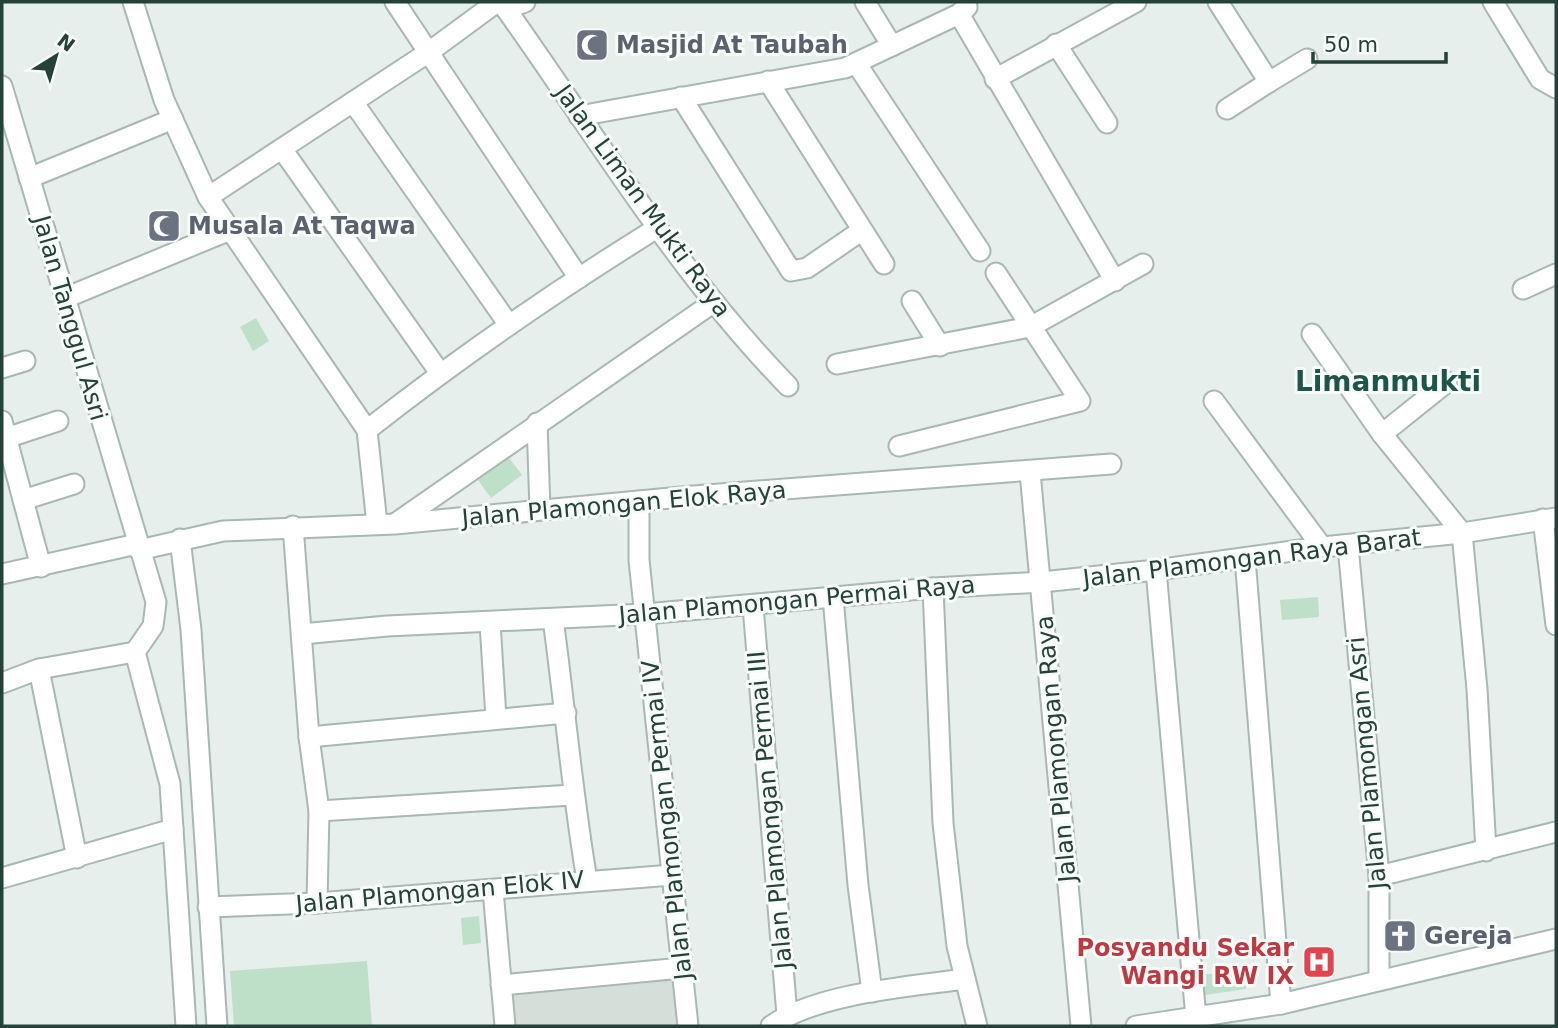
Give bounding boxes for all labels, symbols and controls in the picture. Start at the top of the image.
north arrow [21,21,91,91]
scale bar [1313,21,1446,65]
mosque icon: Masjid At Taubah [573,26,611,64]
text: N [53,29,79,56]
place label: Masjid At Taubah [616,31,848,59]
text: 50 m [1324,33,1378,57]
street label: Jalan Liman Mukti Raya [548,78,737,323]
mosque icon: Musala At Taqwa [145,207,183,245]
street label: Jalan Tanggul Asri [27,210,113,424]
place label: Musala At Taqwa [188,212,416,240]
district label: Limanmukti [1295,365,1481,398]
street label: Jalan Plamongan Elok Raya [459,476,787,532]
street label: Jalan Plamongan Raya Barat [1079,523,1423,593]
street label: Jalan Plamongan Permai Raya [616,570,976,630]
street label: Jalan Plamongan Raya [1030,614,1082,886]
street label: Jalan Plamongan Asri [1342,636,1392,892]
street label: Jalan Plamongan Permai III [742,650,798,972]
street label: Jalan Plamongan Permai IV [636,658,698,983]
street label: Jalan Plamongan Elok IV [293,865,586,919]
church icon: Gereja [1381,917,1419,955]
place label: Gereja [1424,922,1513,950]
place label: Posyandu Sekar Wangi RW IX [1077,934,1294,990]
hospital icon: Posyandu Sekar Wangi RW IX [1300,943,1338,981]

